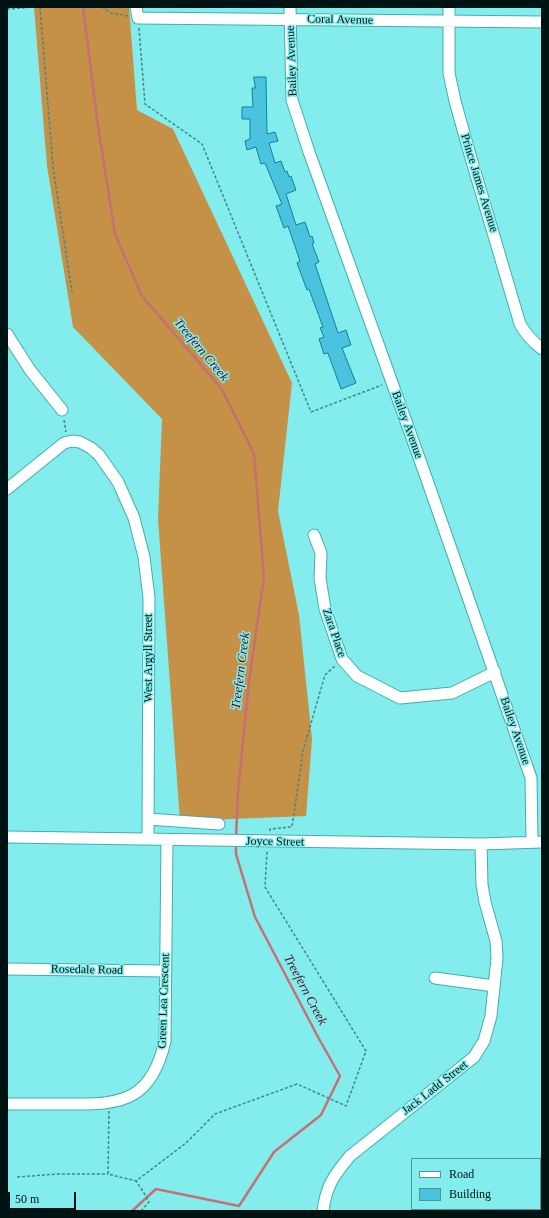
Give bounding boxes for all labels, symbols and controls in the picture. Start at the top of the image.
street label: Coral Avenue [307,12,373,28]
street label: Bailey Avenue [284,25,300,97]
street label: Prince James Avenue [457,132,501,234]
water label: Treefern Creek [170,315,232,385]
street label: Bailey Avenue [388,389,426,461]
street label: Zara Place [319,607,349,659]
street label: West Argyll Street [142,614,156,702]
water label: Treefern Creek [229,632,253,710]
street label: Bailey Avenue [497,695,533,767]
street label: Joyce Street [246,834,304,850]
water label: Treefern Creek [280,952,330,1028]
street label: Green Lea Crescent [155,953,173,1049]
street label: Rosedale Road [51,962,123,978]
street label: Jack Ladd Street [399,1058,471,1118]
legend [411,1158,541,1210]
text: Road [449,1167,474,1181]
scale bar [10,1184,78,1210]
text: Building [449,1187,491,1201]
text: 50 m [15,1192,39,1206]

